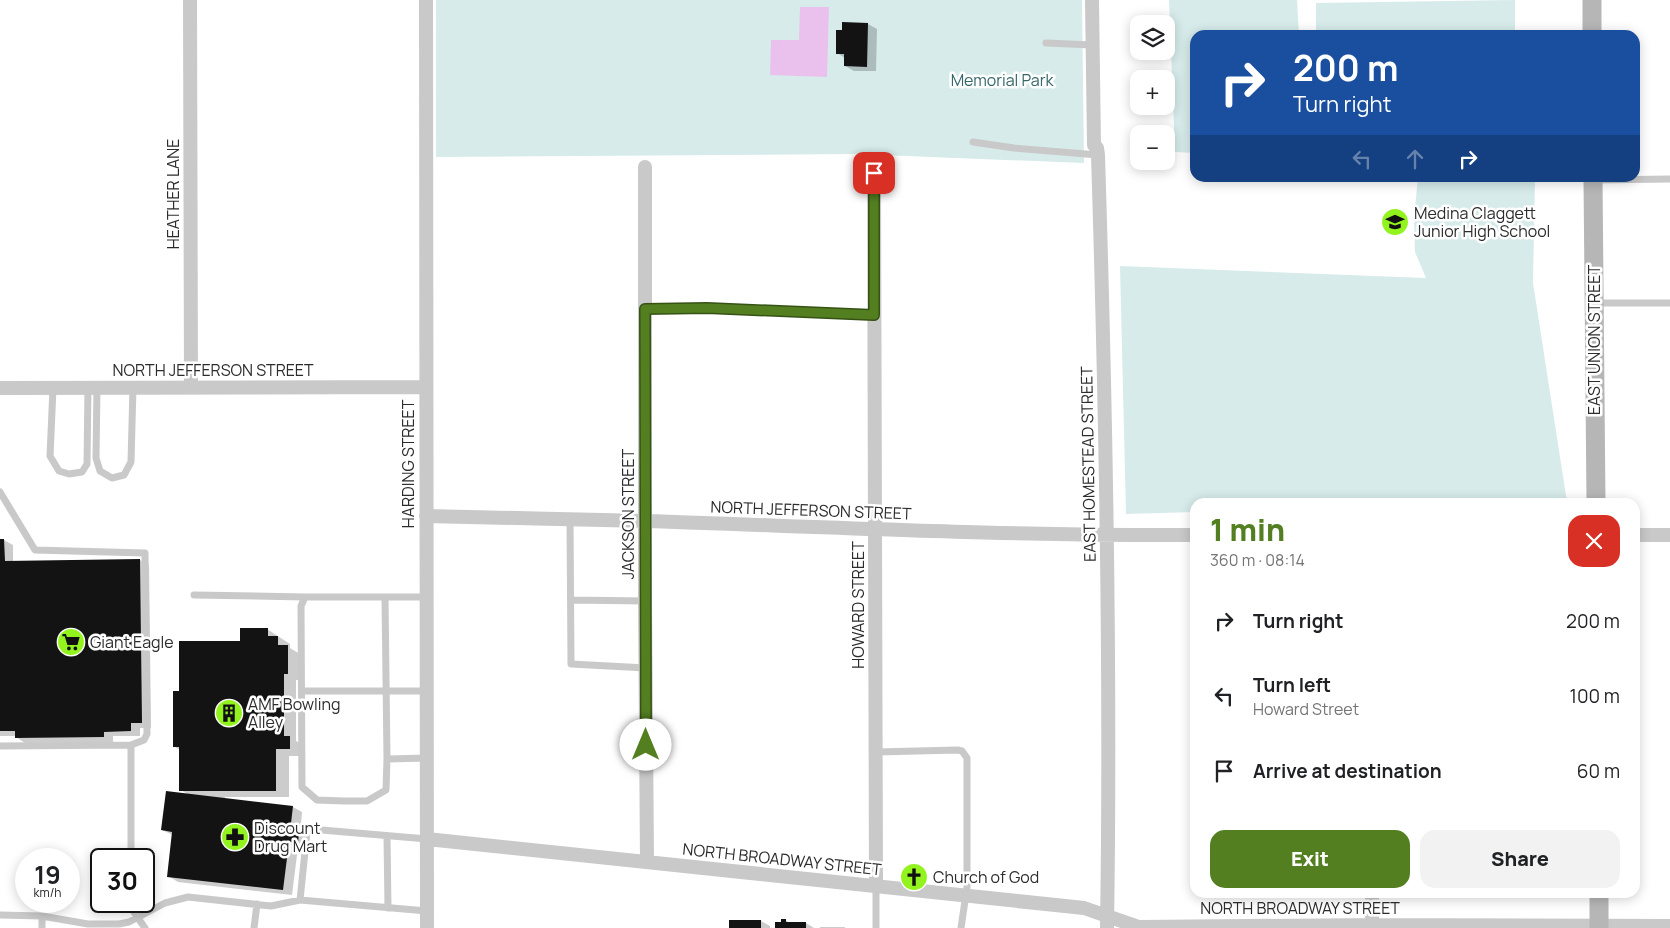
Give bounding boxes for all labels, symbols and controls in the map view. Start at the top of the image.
map controls [1130,15,1175,170]
button: layers [1130,15,1175,60]
text: 200 m [1293,44,1398,92]
icon: right [1210,50,1275,115]
park label: Memorial Park [951,69,1054,91]
button: + [1130,70,1175,115]
text: Turn right [1293,89,1391,119]
button: − [1130,125,1175,170]
street label: HEATHER LANE [162,139,184,249]
icon: left [1348,145,1376,173]
icon: ahead [1401,145,1429,173]
icon: right [1454,145,1482,173]
pin [853,152,895,194]
icon: arrive [860,159,888,187]
place label: Medina Claggett Junior High School [1414,202,1550,242]
school or university icon: Medina Claggett Junior High School [1380,207,1410,237]
street label: EAST UNION STREET [1583,265,1605,415]
street label: NORTH JEFFERSON STREET [112,359,314,381]
street label: EAST HOMESTEAD STREET [1075,366,1101,562]
street label: HARDING STREET [397,399,419,528]
street label: JACKSON STREET [617,448,639,579]
street label: NORTH JEFFERSON STREET [710,495,912,525]
text: 1 min [1210,509,1285,550]
button: close [1568,515,1620,567]
street label: HOWARD STREET [847,541,869,669]
text: 360 m · 08:14 [1210,549,1305,571]
icon: right [1210,607,1238,635]
text: Turn right [1253,608,1343,634]
text: 200 m [1566,608,1620,634]
supermarket icon: Giant Eagle [56,627,86,657]
place label: Giant Eagle [90,631,174,653]
text: Turn left [1253,672,1331,698]
icon: left [1210,682,1238,710]
text: 100 m [1569,683,1620,709]
place label: AMF Bowling Alley [248,693,341,733]
building icon: AMF Bowling Alley [214,698,244,728]
text: Howard Street [1253,698,1359,720]
position arrow [619,718,671,770]
icon: arrive [1210,757,1238,785]
text: Arrive at destination [1253,758,1442,784]
text: 60 m [1577,758,1620,784]
place label: Discount Drug Mart [254,817,327,857]
pharmacy icon: Discount Drug Mart [220,822,250,852]
button: Exit [1210,830,1410,888]
button: Share [1420,830,1620,888]
street label: NORTH BROADWAY STREET [682,838,883,880]
speed limit sign: 30 [90,848,155,913]
text: 19 [34,857,61,892]
church icon: Church of God [899,862,929,892]
place label: Church of God [933,866,1039,888]
text: km/h [34,884,61,901]
street label: NORTH BROADWAY STREET [1200,897,1400,919]

